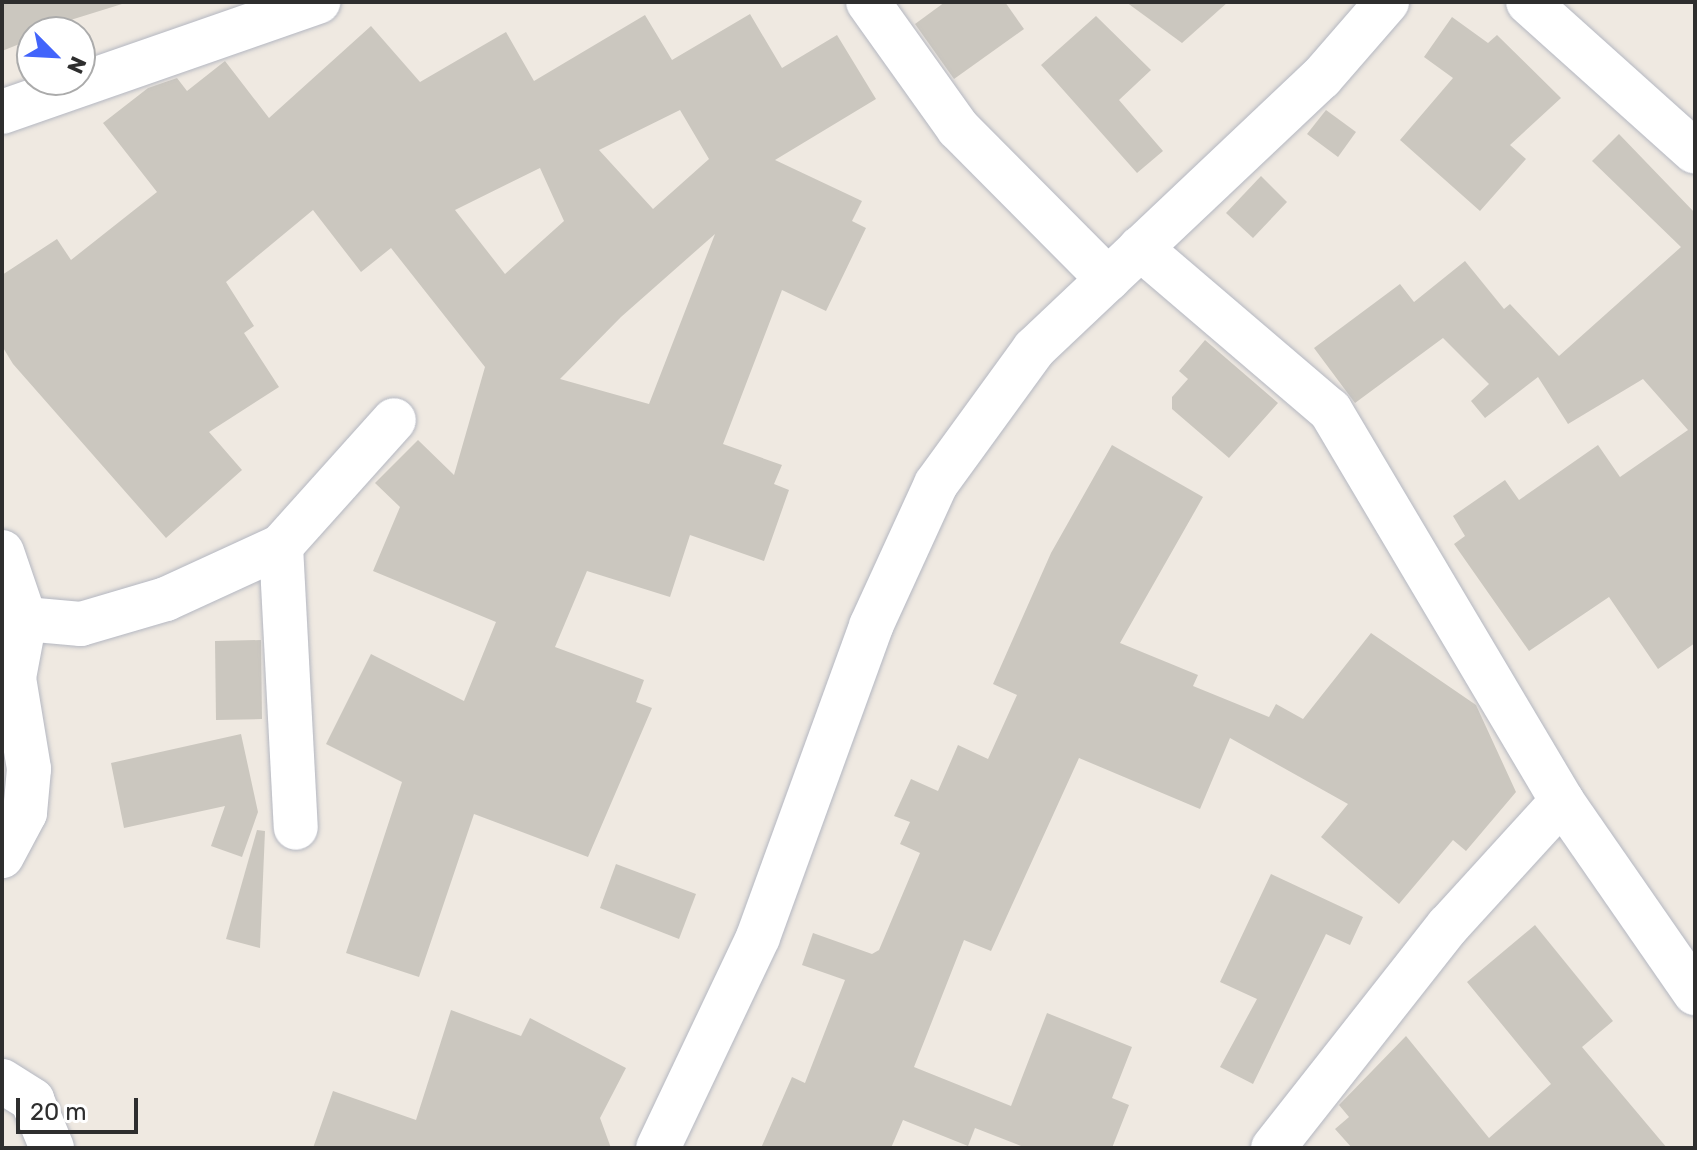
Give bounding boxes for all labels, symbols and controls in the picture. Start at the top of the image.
north arrow [16,16,96,96]
text: N [61,52,92,78]
scale bar [20,1082,142,1132]
text: 20 m [30,1098,87,1126]

